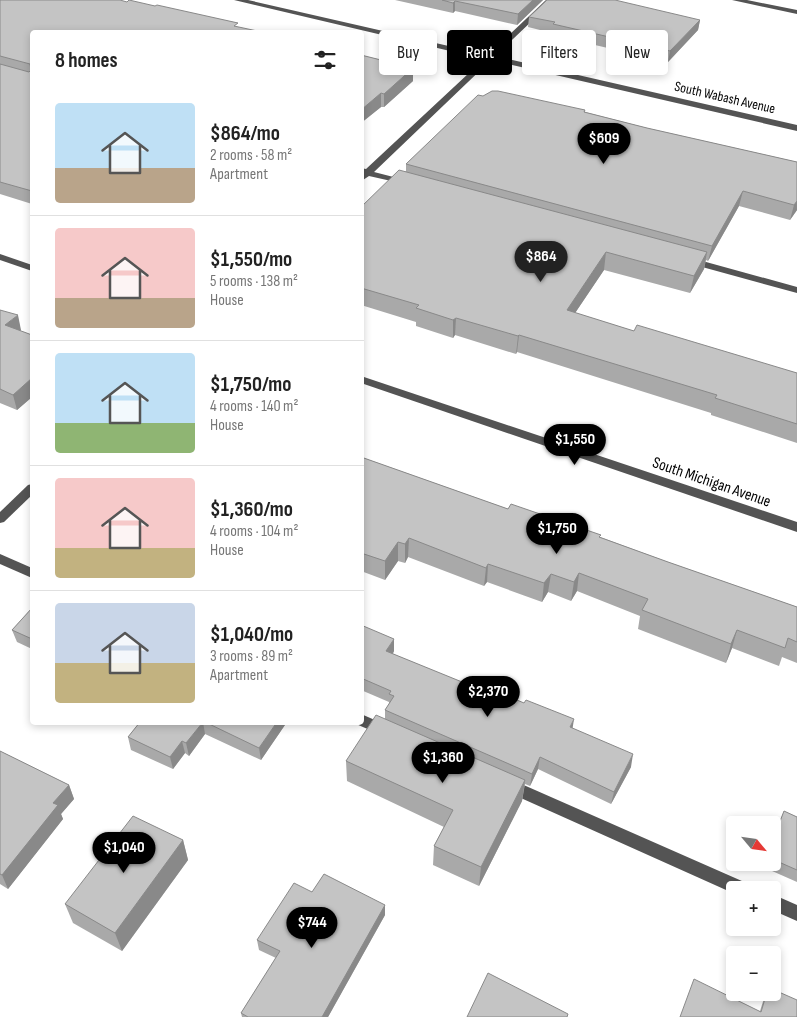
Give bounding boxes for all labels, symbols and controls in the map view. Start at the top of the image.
chip: Buy [379,30,437,75]
chip: Rent [447,30,512,75]
chip: Filters [522,30,596,75]
chip: New [606,30,668,75]
icon: filters [311,46,339,74]
text: 8 homes [55,48,118,73]
street label: South Wabash Avenue [673,78,777,117]
text: $864/mo [210,121,280,146]
pin: $609 [574,122,634,165]
icon: home [95,123,155,183]
text: $609 [589,129,619,148]
text: 2 rooms · 58 m² [210,146,292,165]
text: Apartment [210,165,268,184]
pin: $864 [511,240,571,283]
text: $1,550/mo [210,247,292,272]
text: $864 [526,247,556,266]
icon: home [95,248,155,308]
text: 5 rooms · 138 m² [210,272,298,291]
text: House [210,291,244,310]
text: $1,750/mo [210,372,291,397]
icon: home [95,373,155,433]
text: 4 rooms · 140 m² [210,397,298,416]
text: House [210,416,244,435]
pin: $1,550 [534,424,616,466]
text: $1,550 [555,430,595,449]
street label: South Michigan Avenue [650,453,773,512]
text: $1,360/mo [210,497,293,522]
icon: home [95,498,155,558]
pin: $1,750 [516,512,598,555]
text: $1,750 [537,519,577,538]
text: 4 rooms · 104 m² [210,522,298,541]
text: House [210,541,244,560]
text: $1,040/mo [210,622,293,647]
icon: home [95,623,155,683]
text: 3 rooms · 89 m² [210,647,293,666]
text: Apartment [210,666,268,685]
pin: $2,370 [447,676,529,718]
text: $2,370 [468,682,508,701]
pin: $1,360 [402,742,484,784]
text: $1,360 [423,748,463,767]
north arrow [726,816,781,871]
map controls [726,816,781,1001]
pin: $1,040 [83,832,165,874]
text: $1,040 [103,838,145,857]
button: + [726,881,781,936]
pin: $744 [282,906,342,949]
text: $744 [297,913,327,932]
button: − [726,946,781,1001]

